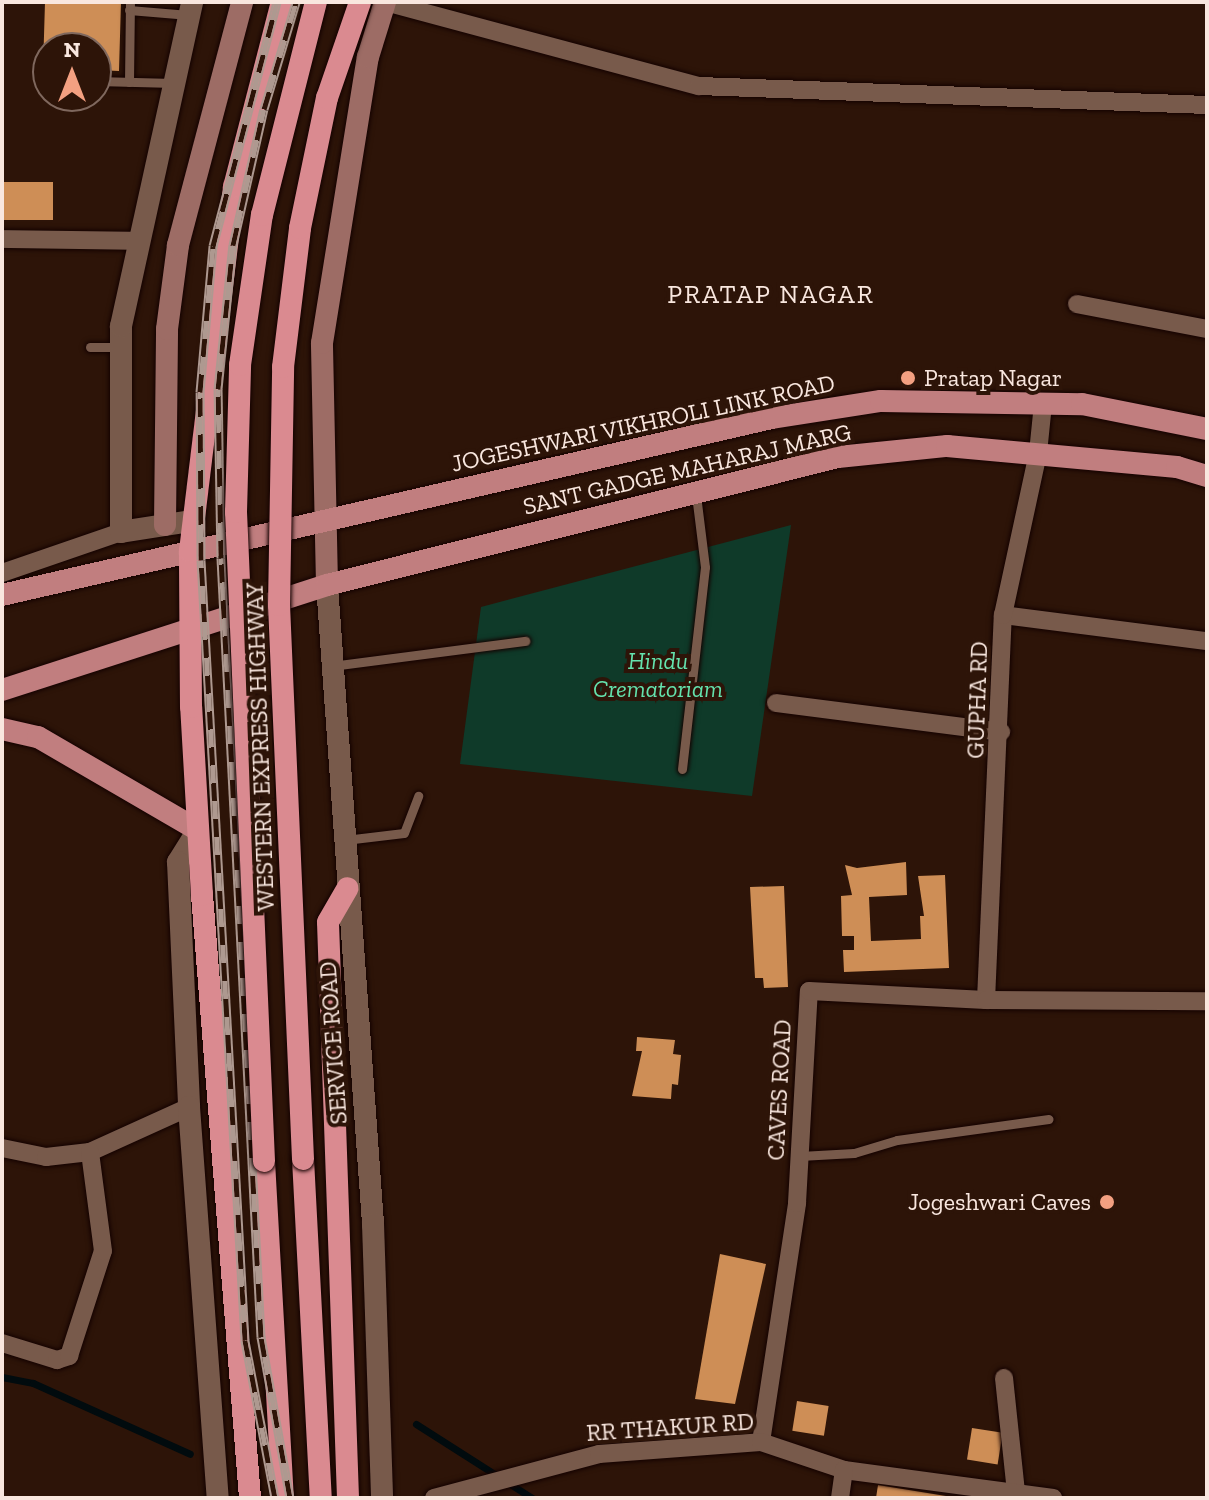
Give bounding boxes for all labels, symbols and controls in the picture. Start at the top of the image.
north arrow [32,32,112,112]
text: N [64,36,80,63]
district label: PRATAP NAGAR [667,279,875,311]
place label: Pratap Nagar [924,364,1062,392]
street label: JOGESHWARI VIKHROLI LINK ROAD [448,368,838,478]
marker: Pratap Nagar [899,369,917,387]
street label: SANT GADGE MAHARAJ MARG [520,417,854,521]
street label: WESTERN EXPRESS HIGHWAY [240,582,280,912]
street label: GUPHA RD [961,640,993,760]
park label: Hindu Crematoriam [593,647,723,703]
street label: SERVICE ROAD [313,961,353,1125]
street label: CAVES ROAD [761,1019,797,1161]
place label: Jogeshwari Caves [908,1188,1091,1216]
marker: Jogeshwari Caves [1098,1193,1116,1211]
street label: RR THAKUR RD [585,1407,755,1447]

